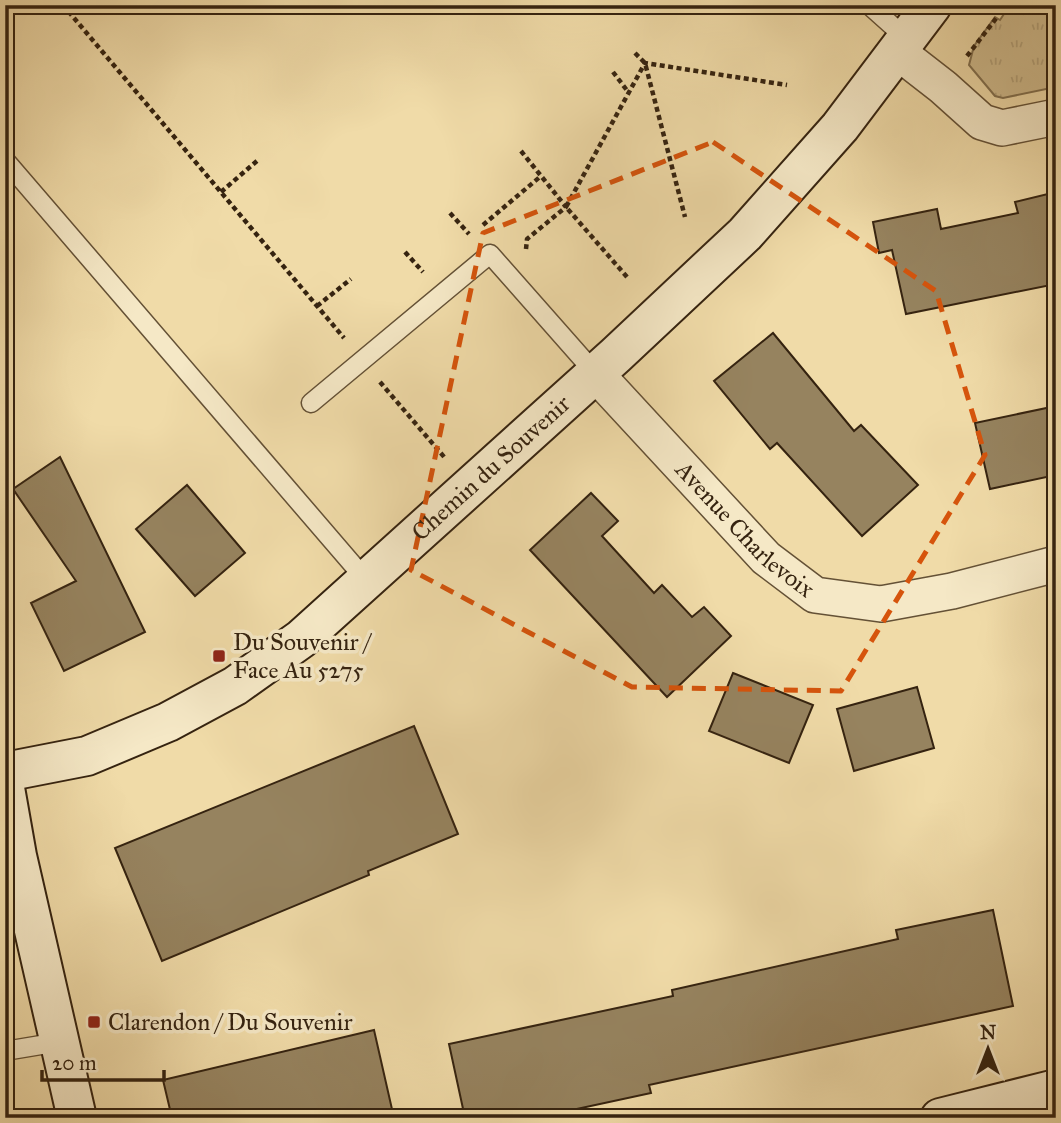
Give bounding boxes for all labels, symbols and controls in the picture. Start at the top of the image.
street label: Chemin du Souvenir [405,389,576,547]
street label: Avenue Charlevoix [668,454,821,604]
place label: Du Souvenir / Face Au 5275 [233,627,373,685]
marker: Du Souvenir / Face Au 5275 [211,648,227,664]
place label: Clarendon / Du Souvenir [108,1007,352,1037]
marker: Clarendon / Du Souvenir [86,1014,102,1030]
north arrow [953,1014,1023,1084]
text: N [980,1021,996,1044]
scale bar [42,1039,164,1083]
text: 20 m [52,1050,97,1076]

